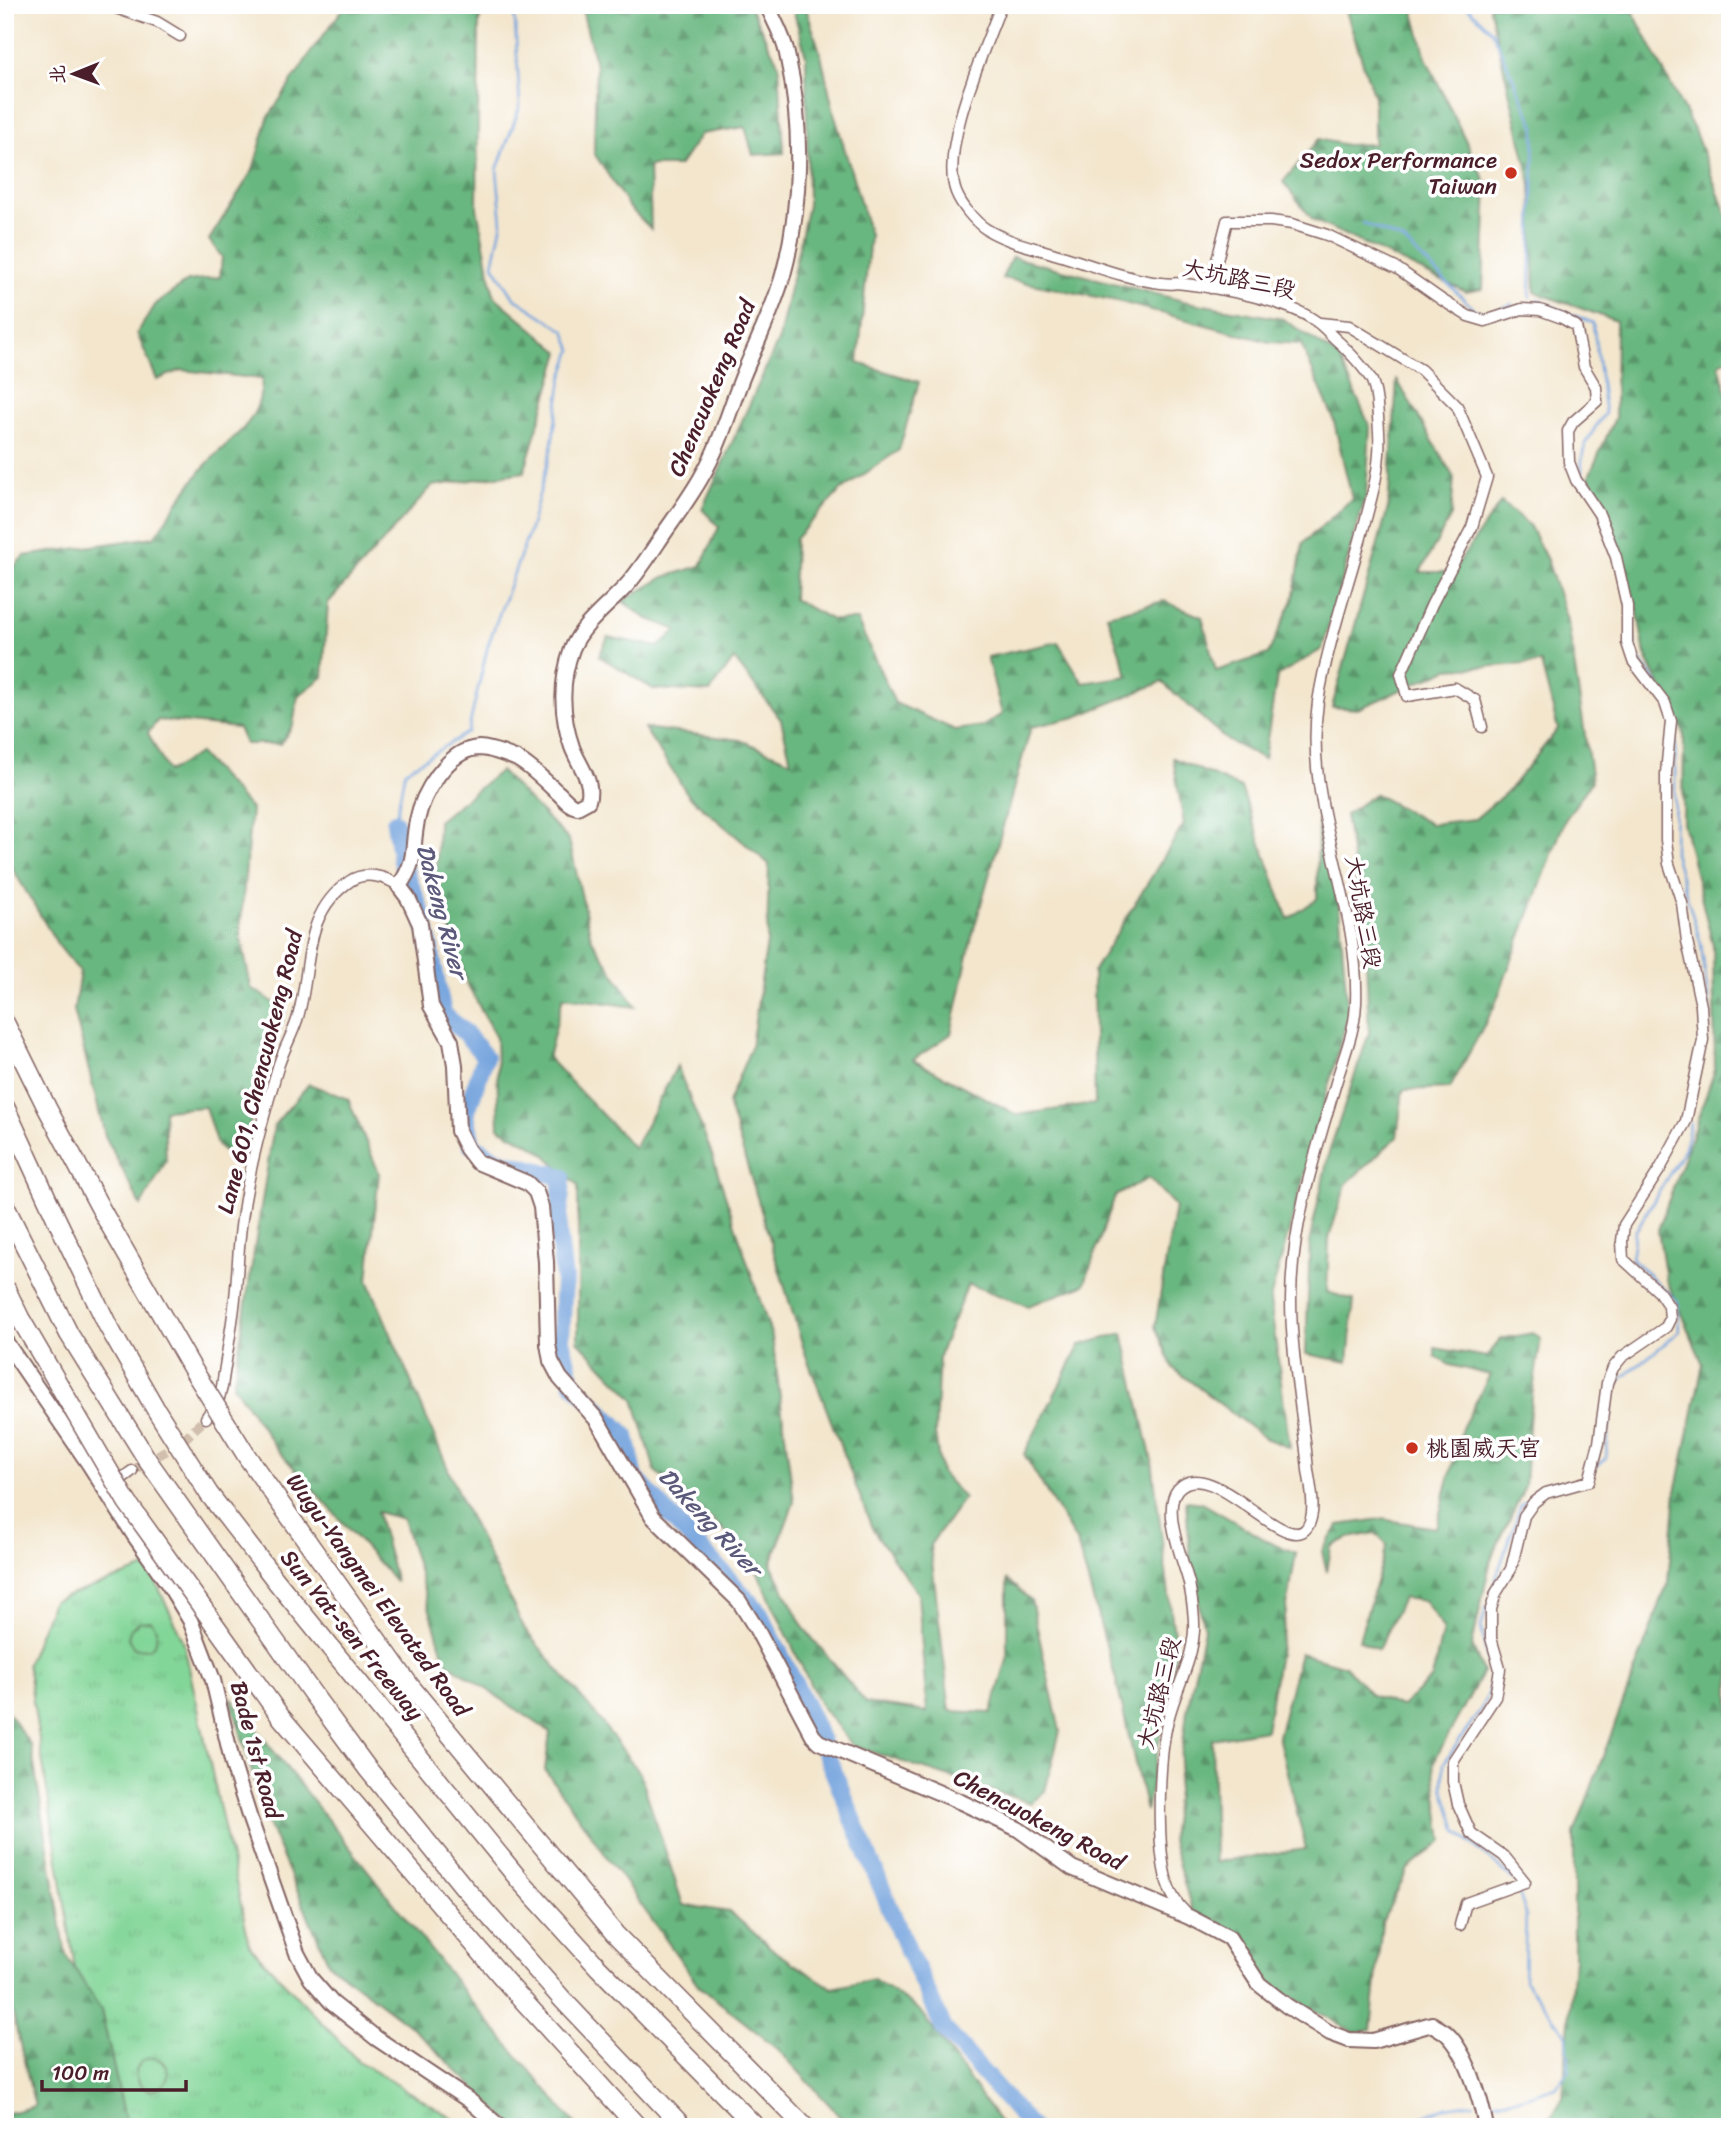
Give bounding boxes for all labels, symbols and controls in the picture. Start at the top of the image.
north arrow [38,38,108,108]
text: 北 [41,64,74,84]
place label: Sedox Performance Taiwan [1300,140,1497,207]
marker: Sedox Performance Taiwan [1503,165,1519,181]
street label: 大坑路三段 [1178,247,1300,311]
street label: Chencuokeng Road [656,291,769,483]
water label: Dakeng River [404,839,481,987]
street label: 大坑路三段 [1333,852,1393,972]
street label: Lane 601, Chencuokeng Road [205,924,316,1218]
place label: 桃園威天宮 [1426,1428,1541,1469]
marker: 桃園威天宮 [1404,1440,1420,1456]
water label: Dakeng River [648,1457,775,1590]
street label: Wugu-Yangmei Elevated Road [275,1464,482,1727]
street label: Sun Yat-sen Freeway [270,1540,435,1730]
street label: 大坑路三段 [1125,1632,1193,1754]
street label: Bade 1st Road [218,1677,295,1825]
street label: Chencuokeng Road [946,1757,1134,1883]
scale bar [42,2048,186,2092]
text: 100 m [52,2054,109,2092]

